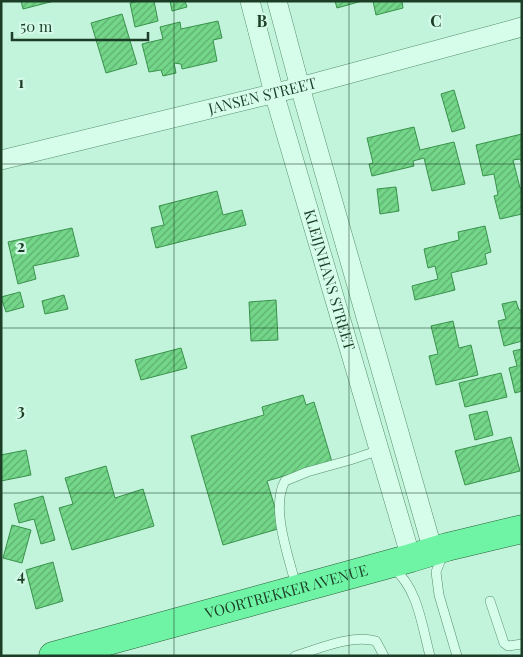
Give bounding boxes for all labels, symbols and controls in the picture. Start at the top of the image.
scale bar [12,10,149,42]
text: B [257,10,268,31]
text: C [430,10,442,31]
text: 50 m [20,16,53,36]
text: 1 [18,71,24,92]
street label: JANSEN STREET [205,72,318,118]
street label: KLEIJNHANS STREET [300,207,360,353]
text: 2 [17,235,25,256]
text: 3 [17,399,25,420]
street label: VOORTREKKER AVENUE [202,559,370,623]
text: 4 [17,564,25,585]

